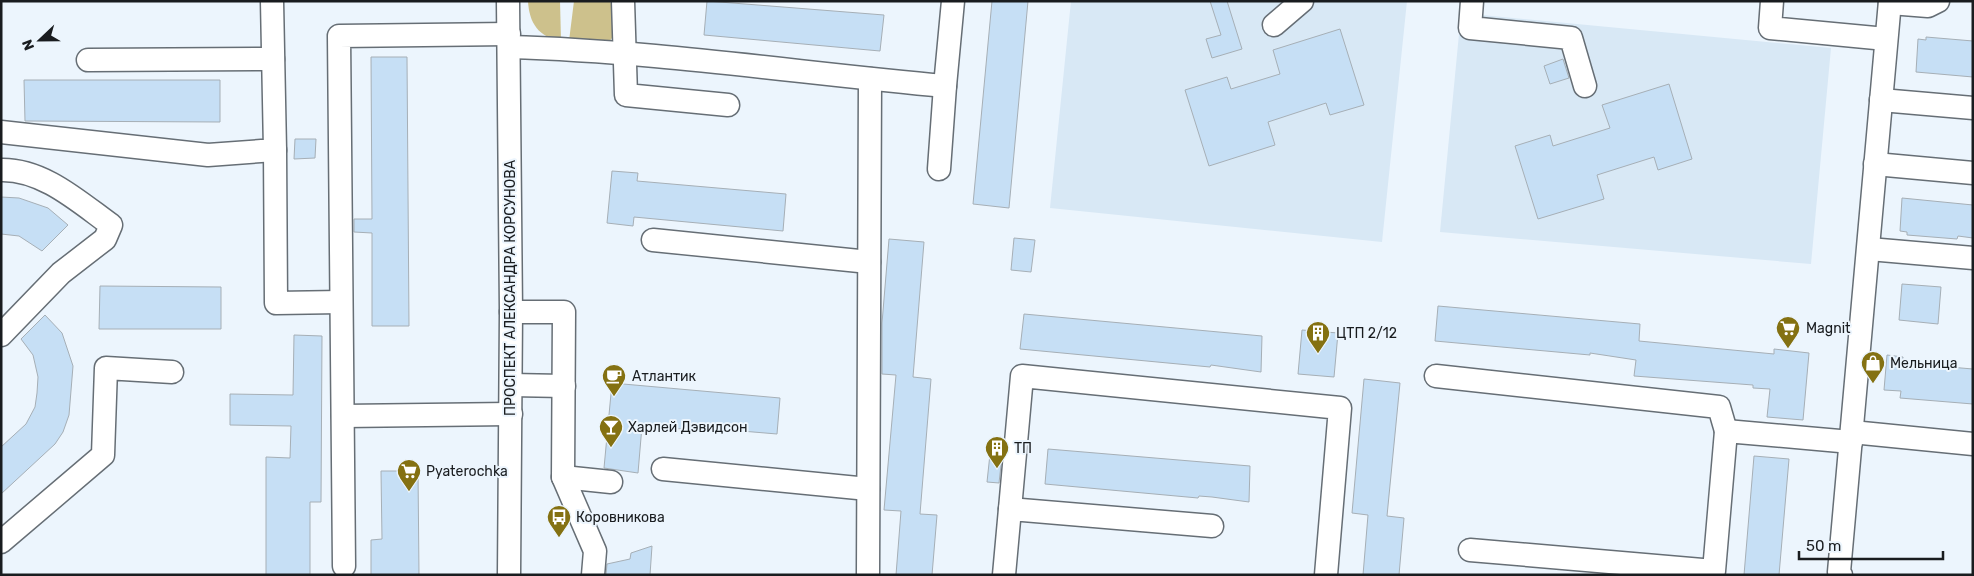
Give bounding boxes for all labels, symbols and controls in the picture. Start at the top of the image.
north arrow [15,15,65,65]
text: N [19,37,38,53]
street label: ПРОСПЕКТ АЛЕКСАНДРА КОРСУНОВА [502,159,519,416]
supermarket icon: Magnit [1775,315,1801,349]
building icon: ЦТП 2/12 [1305,320,1331,354]
place label: Magnit [1806,320,1851,337]
place label: ЦТП 2/12 [1336,325,1397,342]
shop icon: Мельница [1860,350,1886,384]
place label: Мельница [1890,355,1957,372]
cafe icon: Атлантик [601,363,627,397]
place label: Атлантик [632,368,697,385]
bar icon: Харлей Дэвидсон [598,414,624,448]
place label: Харлей Дэвидсон [628,419,747,436]
building icon: ТП [984,435,1010,469]
place label: ТП [1014,440,1032,457]
supermarket icon: Pyaterochka [396,458,422,492]
place label: Pyaterochka [426,463,508,480]
bus stop icon: Коровникова [546,504,572,538]
place label: Коровникова [576,509,665,526]
scale bar [1799,528,1943,560]
text: 50 m [1806,537,1841,555]

